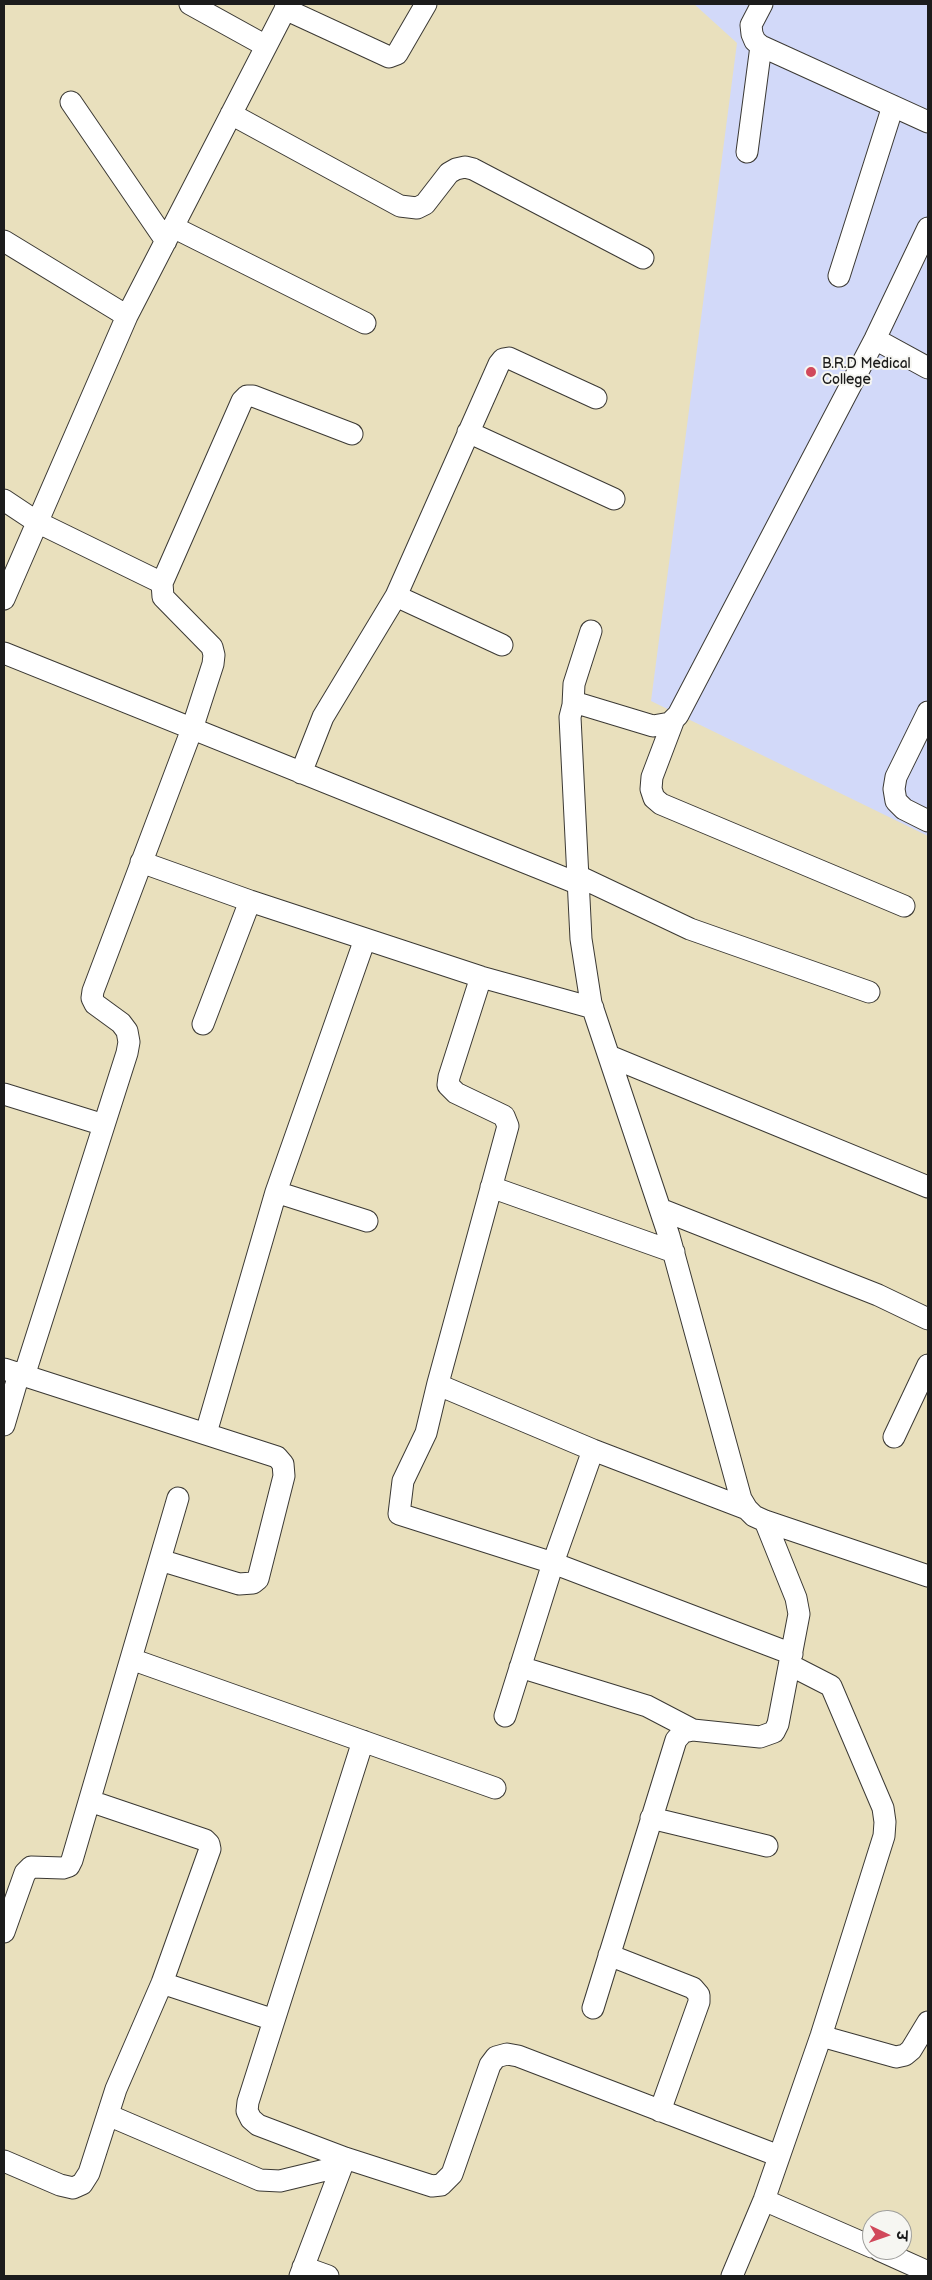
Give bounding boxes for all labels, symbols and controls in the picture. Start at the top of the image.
place label: B.R.D Medical College [822,356,911,388]
marker: B.R.D Medical College [804,365,818,379]
north arrow [862,2210,912,2260]
text: उ [893,2231,910,2241]

